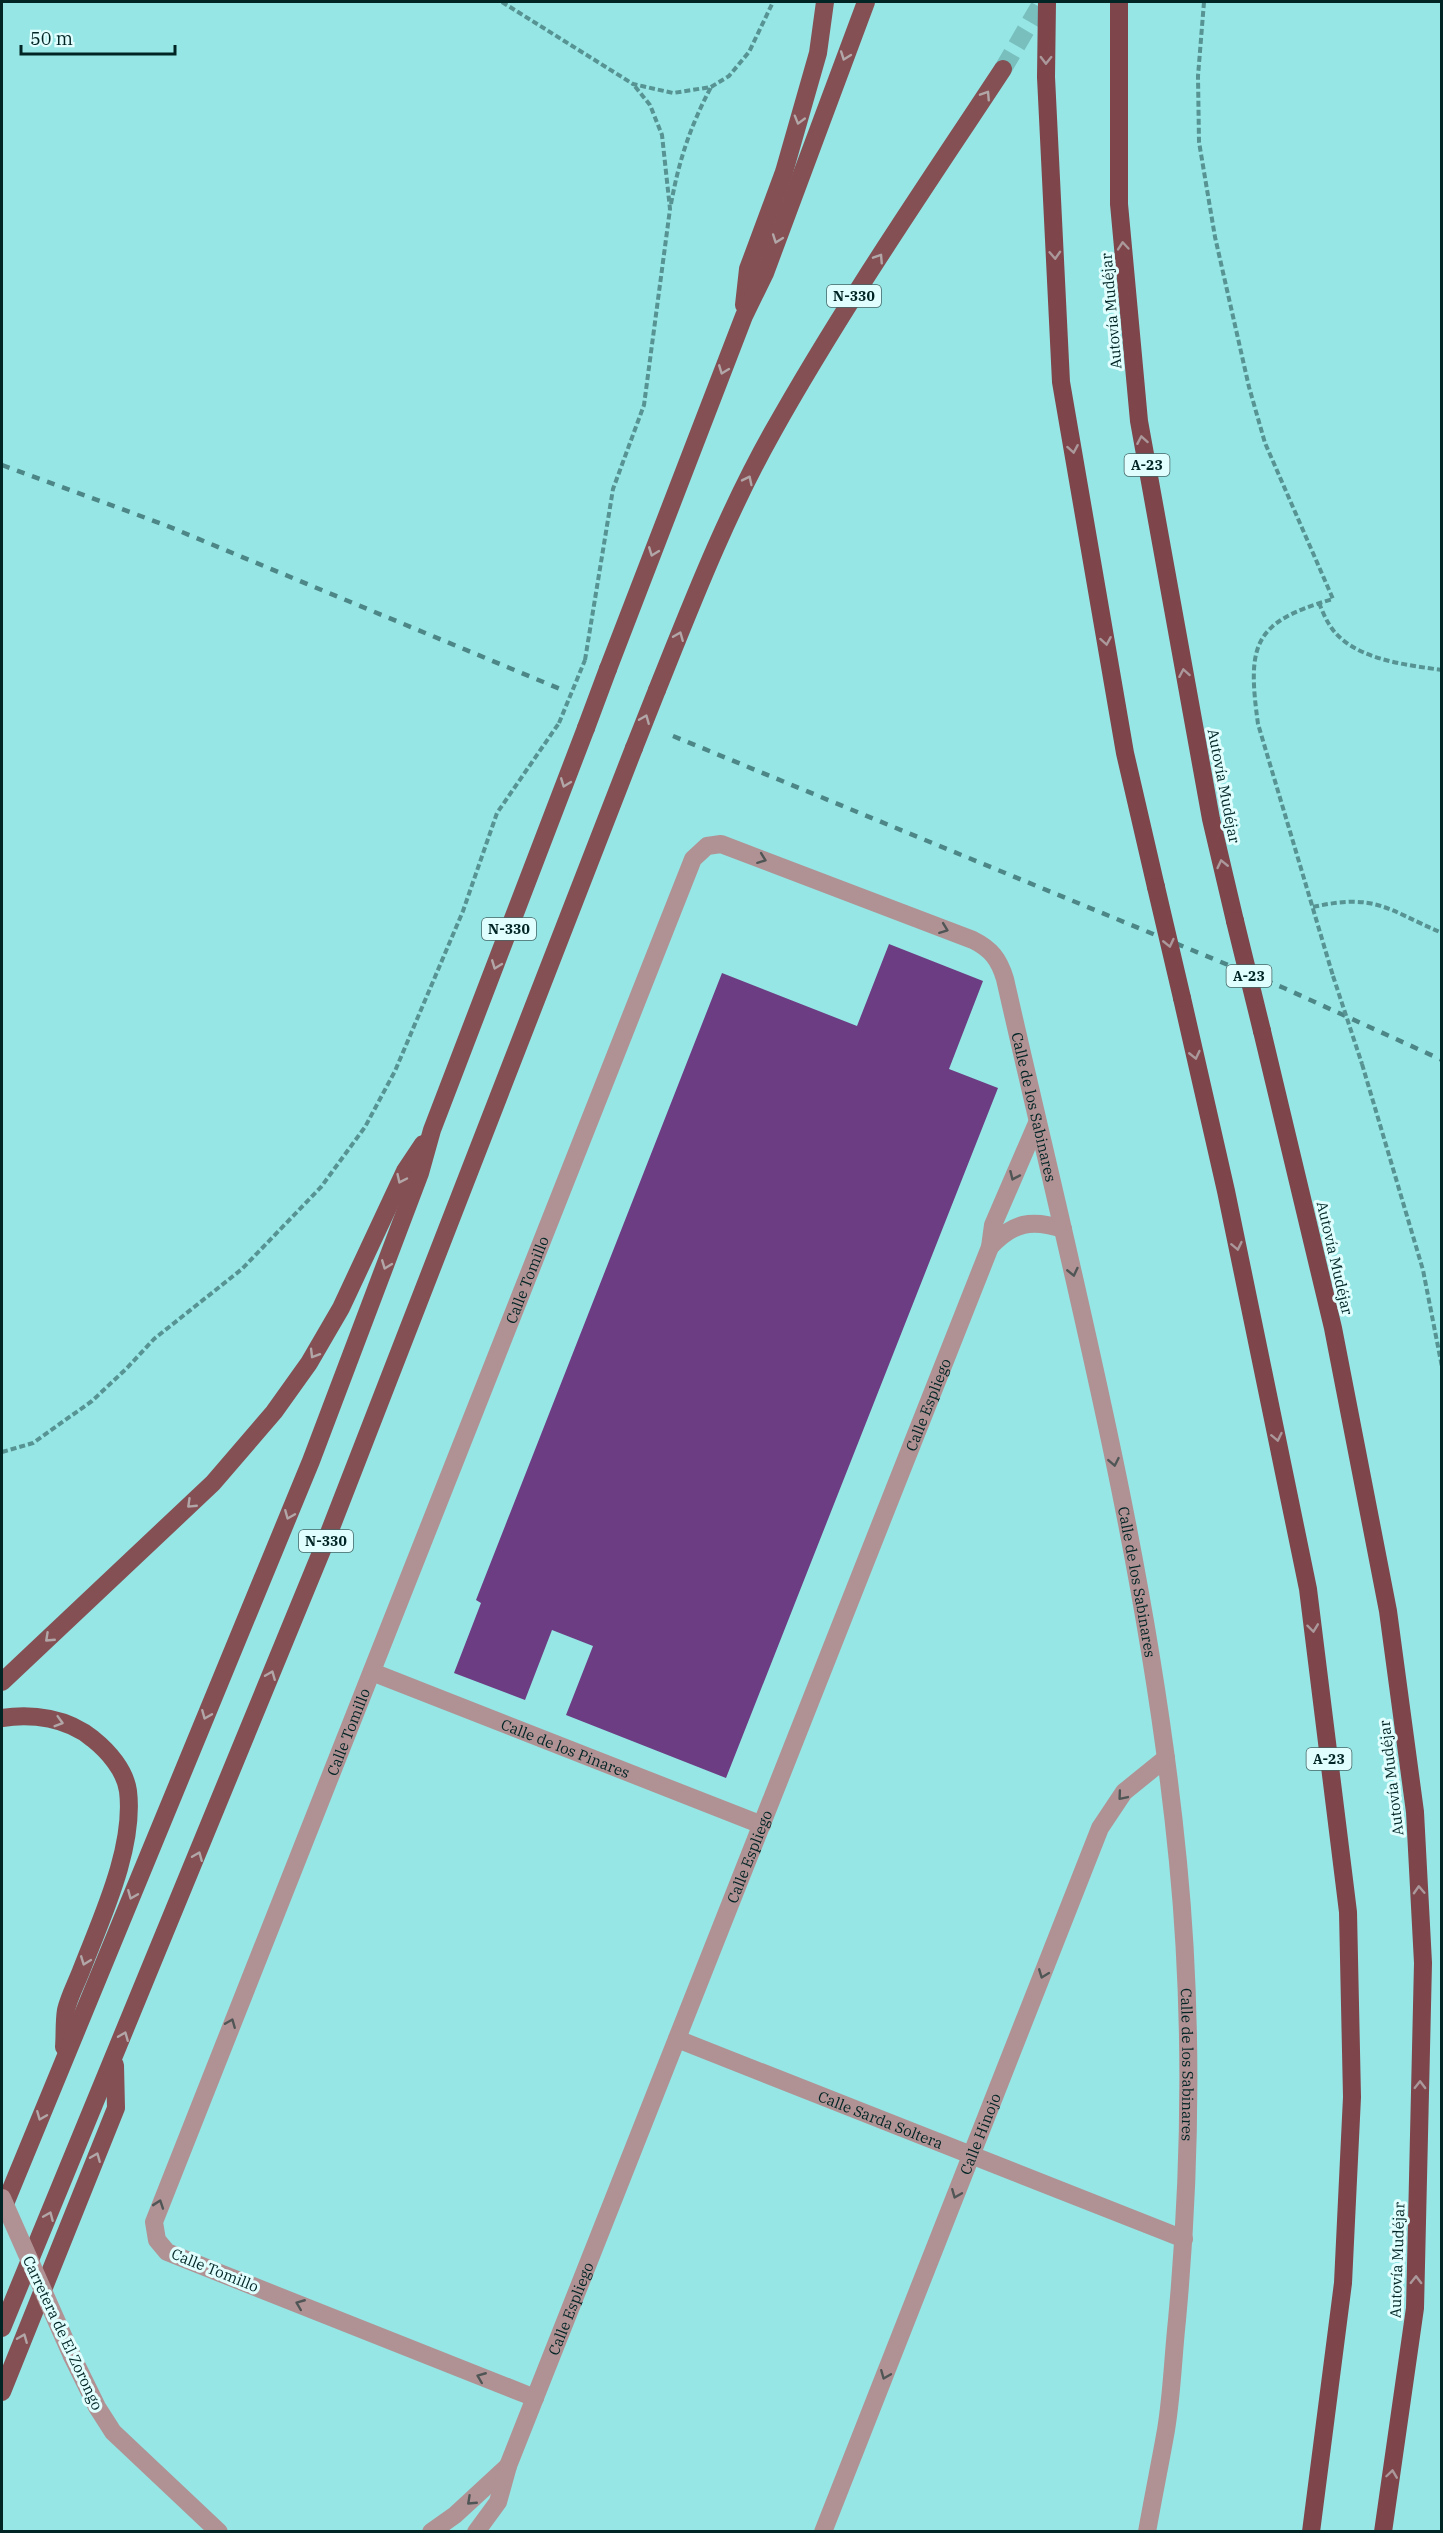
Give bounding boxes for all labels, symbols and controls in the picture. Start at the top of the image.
scale bar [21,18,176,56]
text: 50 m [30,27,73,50]
one-way arrow [840,50,853,61]
one-way arrow [1040,55,1052,64]
one-way arrow [979,90,990,101]
one-way arrow [794,114,806,125]
one-way arrow [772,233,785,244]
one-way arrow [1117,241,1130,250]
one-way arrow [1048,250,1061,259]
street label: Autovía Mudéjar [1096,252,1126,370]
one-way arrow [872,253,883,264]
road number: N-330 [827,285,881,307]
one-way arrow [717,364,730,375]
one-way arrow [1136,435,1149,445]
one-way arrow [1066,444,1078,453]
road number: A-23 [1124,454,1170,476]
one-way arrow [741,475,753,486]
one-way arrow [647,546,660,557]
one-way arrow [672,631,684,642]
one-way arrow [1099,636,1111,645]
one-way arrow [1179,668,1191,677]
one-way arrow [638,714,651,725]
street label: Autovía Mudéjar [1204,727,1244,845]
one-way arrow [560,777,573,787]
one-way arrow [757,851,767,864]
one-way arrow [1216,859,1229,869]
road number: N-330 [482,918,536,940]
one-way arrow [938,922,949,934]
one-way arrow [1161,937,1174,947]
one-way arrow [490,959,503,970]
road number: A-23 [1226,965,1272,987]
street label: Calle de los Sabinares [1008,1030,1061,1184]
one-way arrow [1188,1050,1201,1060]
one-way arrow [1009,1170,1021,1181]
one-way arrow [397,1173,409,1184]
street label: Autovía Mudéjar [1313,1199,1357,1317]
street label: Calle Tomillo [501,1233,552,1326]
one-way arrow [1230,1240,1243,1250]
one-way arrow [380,1259,393,1269]
one-way arrow [1066,1266,1079,1276]
one-way arrow [310,1348,322,1358]
street label: Calle Espliego [901,1355,955,1454]
one-way arrow [1270,1431,1283,1441]
one-way arrow [1107,1457,1120,1467]
one-way arrow [188,1497,199,1508]
street label: Calle de los Sabinares [1114,1505,1160,1659]
one-way arrow [284,1509,296,1520]
road number: N-330 [299,1530,353,1552]
one-way arrow [1306,1624,1319,1633]
one-way arrow [45,1631,56,1642]
one-way arrow [264,1670,277,1681]
street label: Calle Tomillo [322,1685,374,1778]
one-way arrow [201,1708,213,1719]
street label: Calle de los Pinares [499,1714,633,1782]
one-way arrow [53,1715,64,1727]
street label: Autovía Mudéjar [1374,1719,1408,1837]
road number: A-23 [1306,1748,1352,1770]
one-way arrow [1118,1789,1129,1800]
street label: Calle Espliego [722,1807,776,1906]
one-way arrow [191,1851,203,1862]
one-way arrow [1413,1886,1426,1895]
one-way arrow [127,1889,139,1900]
one-way arrow [80,1954,92,1965]
one-way arrow [1038,1967,1050,1978]
street label: Calle de los Sabinares [1177,1988,1198,2141]
one-way arrow [224,2018,236,2029]
one-way arrow [117,2031,129,2042]
one-way arrow [1414,2081,1427,2090]
street label: Calle Sarda Soltera [815,2086,946,2153]
street label: Calle Hinojo [955,2090,1004,2177]
one-way arrow [36,2110,48,2121]
one-way arrow [89,2152,101,2163]
one-way arrow [951,2188,963,2199]
one-way arrow [152,2199,165,2210]
street label: Autovía Mudéjar [1385,2201,1409,2318]
one-way arrow [42,2211,54,2222]
street label: Calle Tomillo [169,2244,261,2296]
street label: Carretera de El Zorongo [19,2253,107,2413]
street label: Calle Espliego [543,2259,597,2358]
one-way arrow [1410,2276,1422,2285]
one-way arrow [295,2299,306,2312]
one-way arrow [16,2333,28,2344]
one-way arrow [880,2369,892,2380]
one-way arrow [476,2372,487,2384]
one-way arrow [1385,2469,1397,2478]
one-way arrow [467,2494,478,2505]

